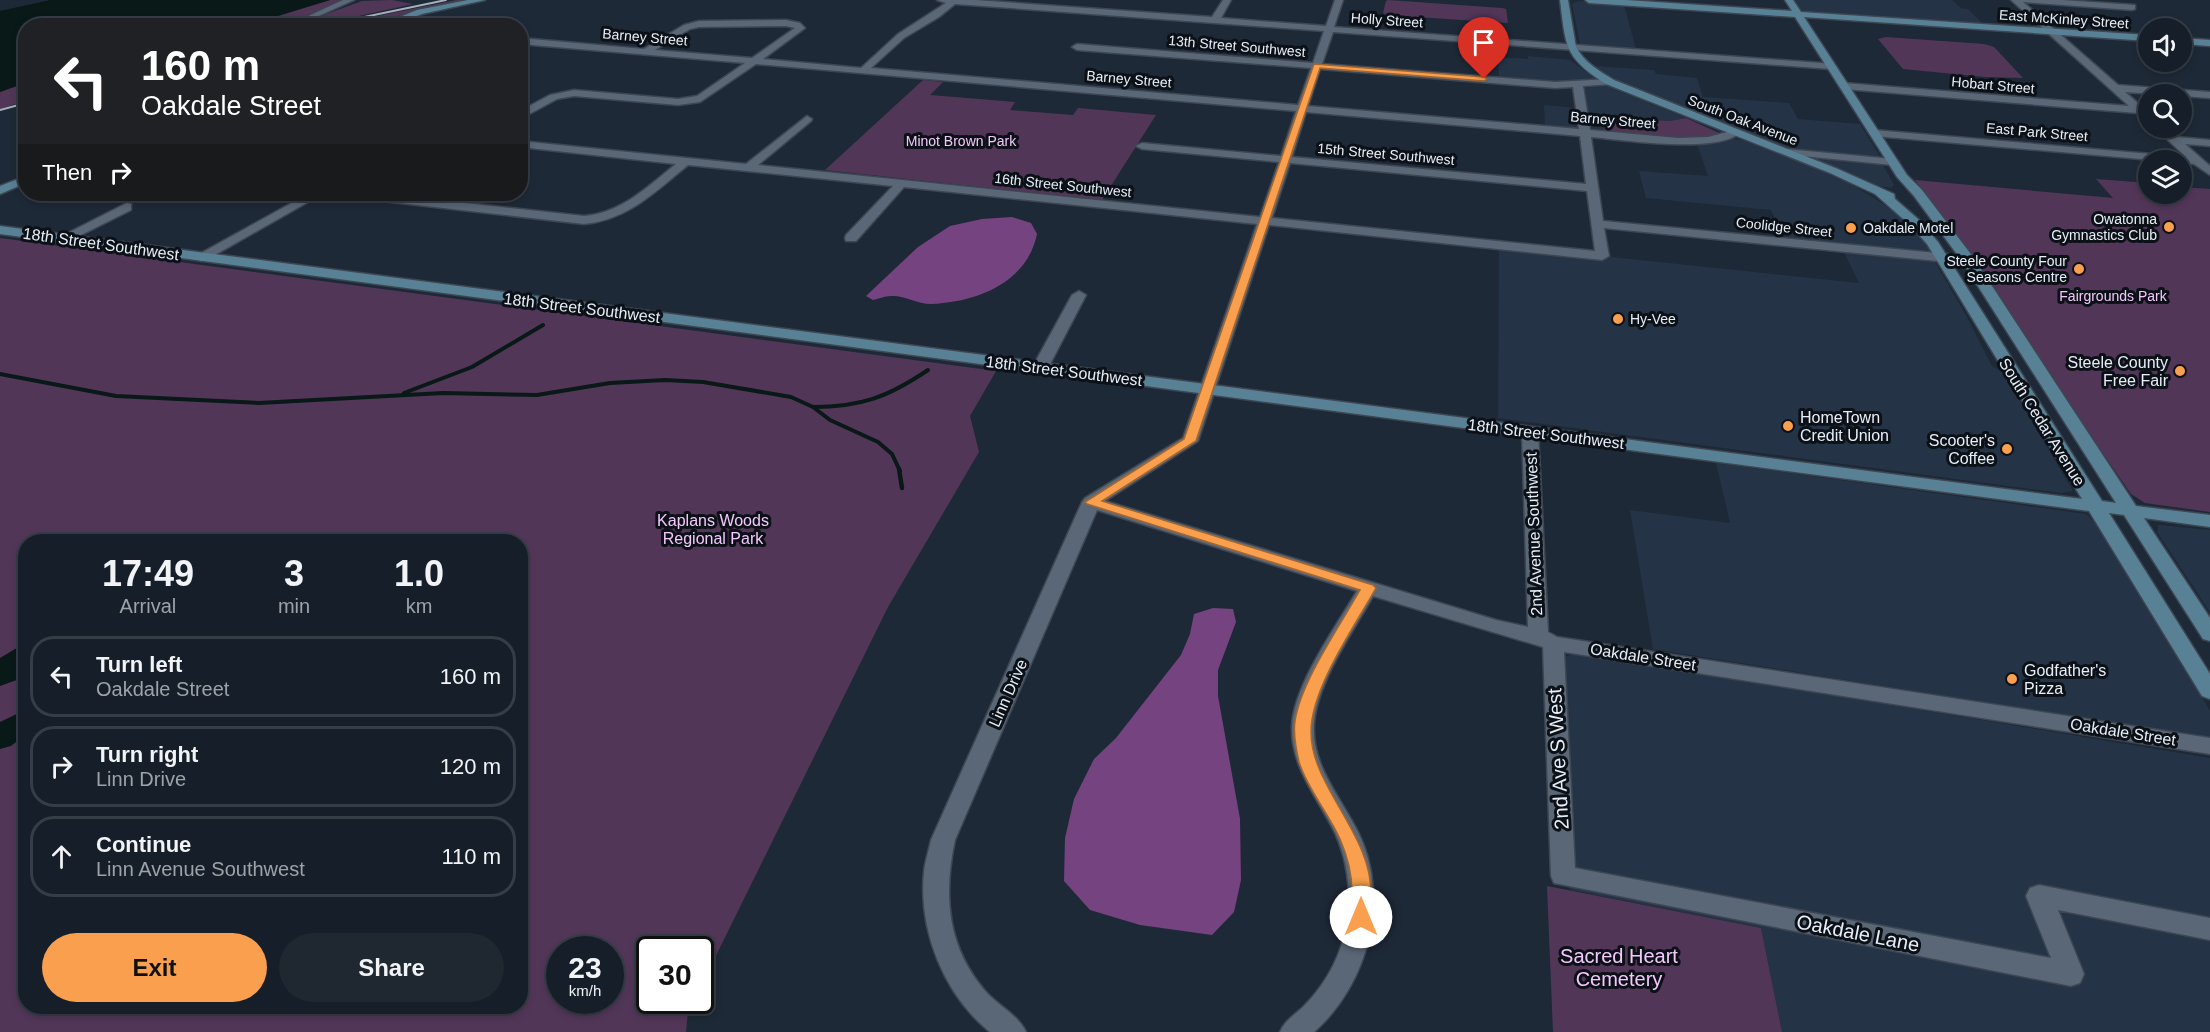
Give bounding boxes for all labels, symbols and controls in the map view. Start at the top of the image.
street label: East McKinley Street [1999,6,2129,32]
street label: Holly Street [1350,9,1424,31]
pin [1458,17,1509,79]
map controls [2138,18,2192,204]
button: sound [2138,18,2192,72]
street label: Barney Street [602,25,688,49]
icon: arrive [1467,26,1500,59]
street label: 13th Street Southwest [1168,32,1306,60]
icon: left [42,42,120,120]
text: 160 m [141,42,260,89]
street label: Barney Street [1086,67,1172,91]
street label: Hobart Street [1951,73,2035,97]
button: search [2138,84,2192,138]
text: Oakdale Street [141,91,321,121]
street label: South Oak Avenue [1686,92,1800,148]
street label: Barney Street [1570,108,1656,132]
street label: East Park Street [1986,120,2089,144]
park label: Minot Brown Park [906,133,1017,149]
street label: 15th Street Southwest [1317,140,1455,168]
button: layers [2138,150,2192,204]
icon: right [104,156,137,189]
text: Then [42,160,92,185]
street label: 16th Street Southwest [994,170,1132,200]
place label: Owatonna Gymnastics Club [2051,211,2157,243]
street label: Coolidge Street [1735,214,1833,240]
place label: Oakdale Motel [1863,220,1953,236]
marker: Owatonna Gymnastics Club [2162,220,2176,234]
marker: Oakdale Motel [1844,221,1858,235]
street label: 18th Street Southwest [22,225,181,263]
place label: Steele County Four Seasons Centre [1946,253,2067,285]
marker: Steele County Four Seasons Centre [2072,262,2086,276]
park label: Fairgrounds Park [2059,288,2168,304]
street label: 18th Street Southwest [503,290,662,326]
place label: Hy-Vee [1630,311,1676,327]
marker: Hy-Vee [1611,312,1625,326]
street label: 18th Street Southwest [985,353,1144,389]
place label: Steele County Free Fair [2067,354,2169,389]
street label: South Cedar Avenue [1996,355,2088,489]
marker: Steele County Free Fair [2173,364,2187,378]
place label: HomeTown Credit Union [1800,409,1889,444]
street label: 18th Street Southwest [1467,416,1626,452]
marker: HomeTown Credit Union [1781,419,1795,433]
place label: Scooter's Coffee [1929,432,1995,467]
marker: Scooter's Coffee [2000,442,2014,456]
street label: 2nd Avenue Southwest [1523,452,1545,616]
park label: Kaplans Woods Regional Park [657,512,769,547]
text: 17:49 [102,553,194,594]
text: 3 [284,553,304,594]
text: 1.0 [394,553,444,594]
text: Arrival [120,595,176,617]
text: min [278,595,310,617]
text: km [406,595,432,617]
street label: Oakdale Street [1589,640,1698,674]
text: Turn left [96,652,182,677]
street label: Linn Drive [986,657,1030,729]
icon: left [45,660,78,693]
place label: Godfather's Pizza [2024,662,2106,697]
text: 160 m [440,664,501,689]
marker: Godfather's Pizza [2005,672,2019,686]
text: Oakdale Street [96,678,229,700]
street label: 2nd Ave S West [1543,687,1573,830]
street label: Oakdale Street [2069,715,2178,749]
text: Turn right [96,742,198,767]
icon: right [45,750,78,783]
text: 120 m [440,754,501,779]
text: Linn Drive [96,768,186,790]
text: Continue [96,832,191,857]
icon: ahead [45,840,78,873]
text: 110 m [441,844,501,869]
text: Linn Avenue Southwest [96,858,305,880]
position arrow [1329,885,1393,949]
street label: Oakdale Lane [1795,910,1921,956]
button: Exit [42,933,267,1002]
button: Share [279,933,504,1002]
speed limit sign: 30 [636,936,714,1014]
park label: Sacred Heart Cemetery [1560,945,1678,990]
text: 23 [568,951,602,984]
text: km/h [569,982,601,999]

